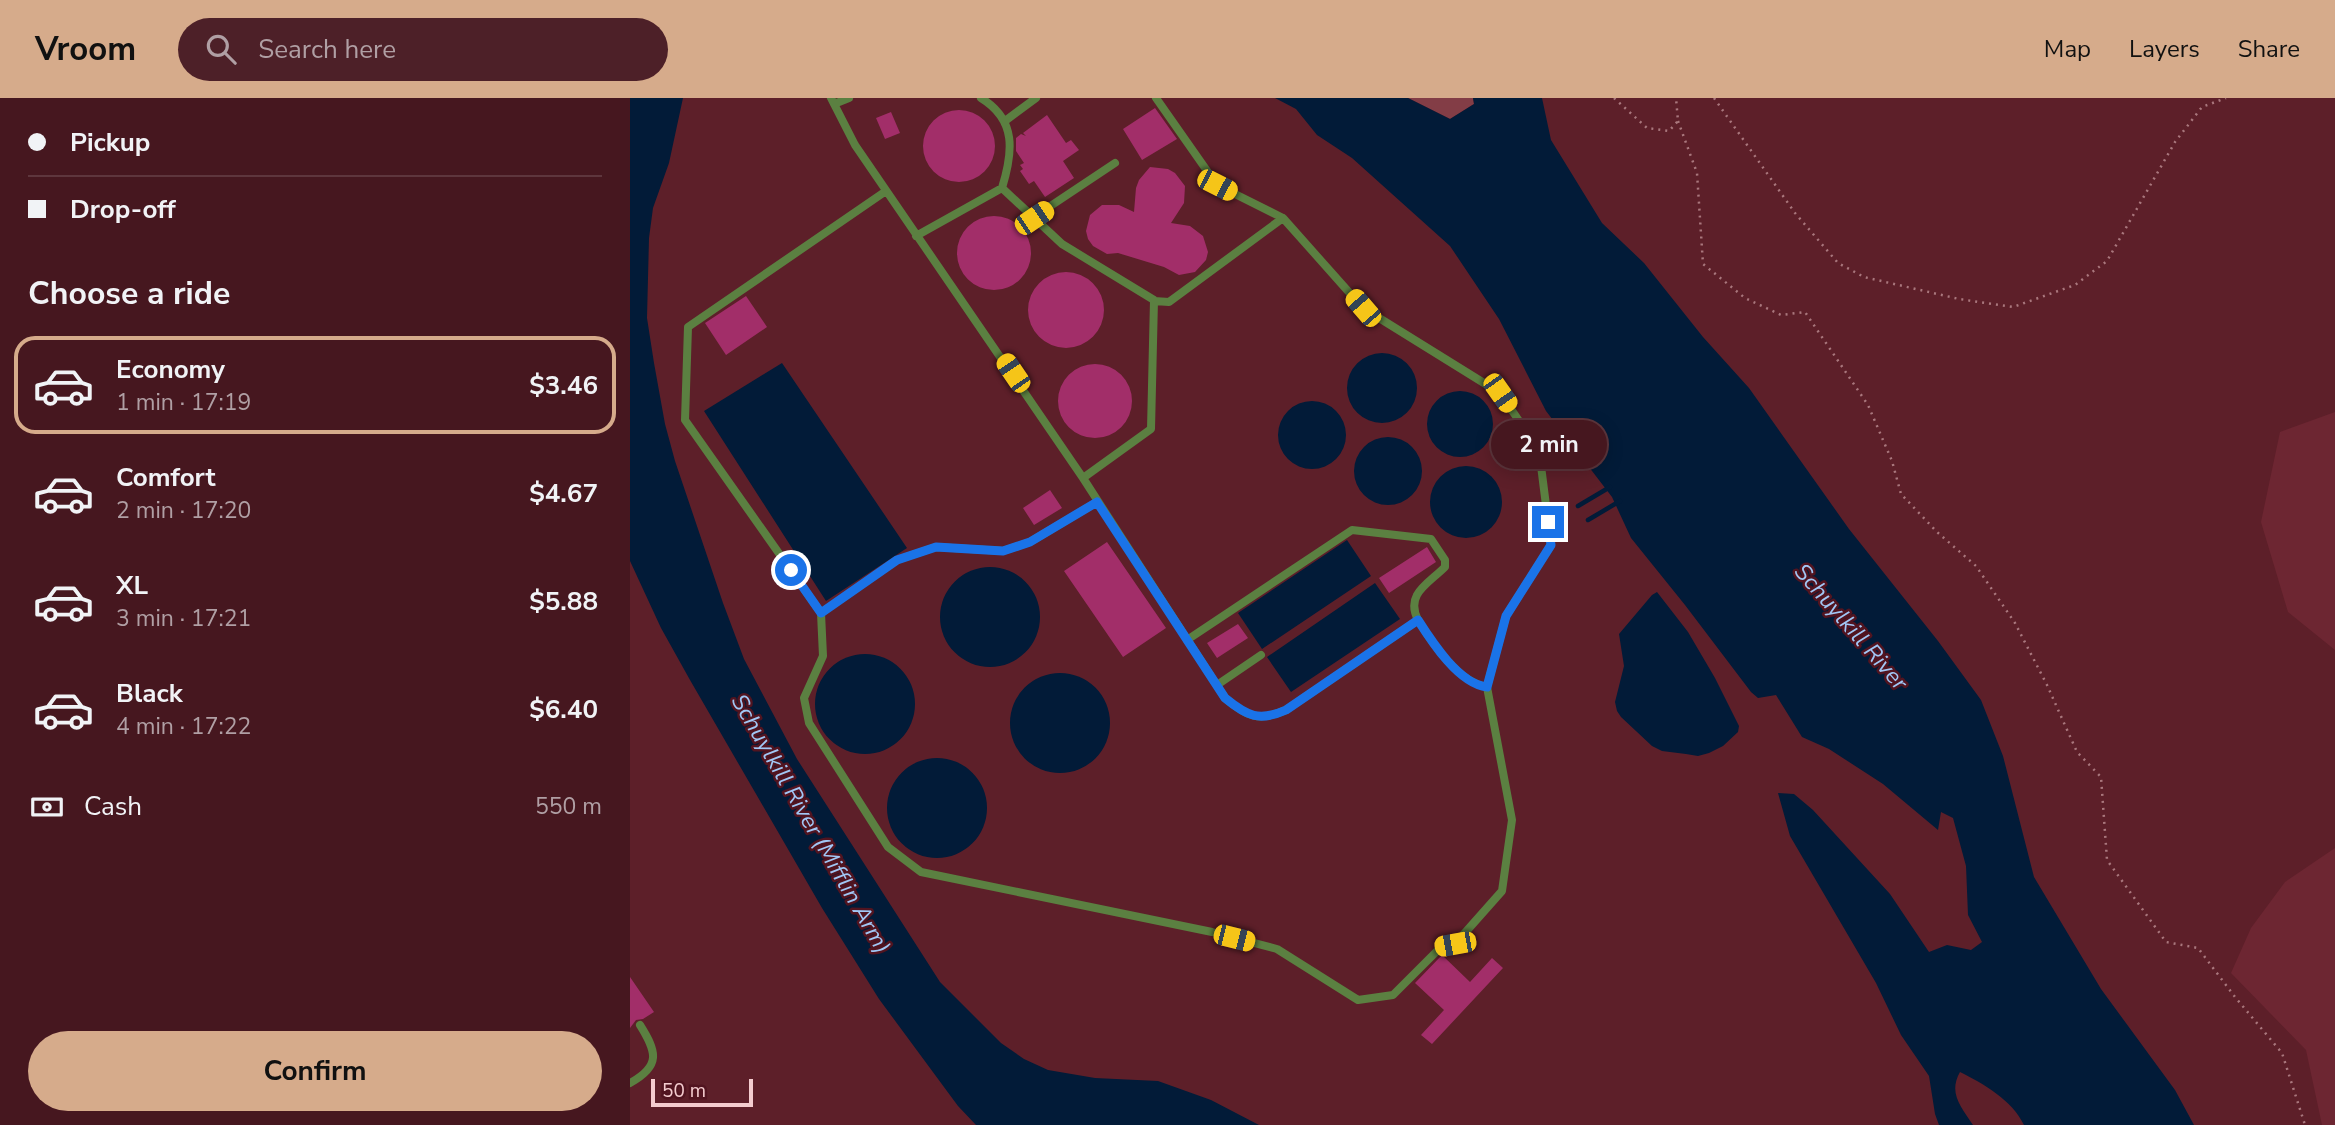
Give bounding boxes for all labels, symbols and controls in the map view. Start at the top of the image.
search box [178,18,668,81]
text: Vroom [35,27,136,72]
icon: search [202,30,240,68]
text: Search here [258,32,396,67]
text: Map [2044,33,2091,65]
text: Layers [2129,33,2200,65]
text: Share [2238,33,2300,65]
text: Pickup [70,125,150,160]
car [1194,166,1241,204]
text: Drop-off [70,192,176,227]
car [1011,198,1058,238]
text: Choose a ride [28,272,230,315]
car [1342,285,1385,331]
car [993,350,1034,396]
text: Economy [116,352,225,387]
icon: car [32,354,95,417]
text: $3.46 [529,368,598,403]
car [1480,370,1521,416]
text: 1 min · 17:19 [116,387,251,418]
callout: 2 min [1490,420,1606,470]
text: 2 min [1519,429,1579,460]
text: Comfort [116,460,216,495]
icon: car [32,462,95,525]
text: $4.67 [529,476,598,511]
text: 2 min · 17:20 [116,495,251,526]
route end [1532,506,1564,538]
route start [775,554,807,586]
water label: Schuylkill River [1787,557,1915,698]
text: XL [116,568,148,603]
icon: car [32,570,95,633]
text: $5.88 [529,584,598,619]
text: 3 min · 17:21 [116,603,251,634]
text: Black [116,676,183,711]
icon: car [32,678,95,741]
water label: Schuylkill River (Mifflin Arm) [724,689,898,959]
text: $6.40 [529,692,598,727]
text: 4 min · 17:22 [116,711,251,742]
icon: cash [28,788,66,826]
text: Cash [84,789,142,824]
text: 550 m [535,791,602,822]
car [1212,923,1257,953]
car [1433,930,1478,958]
button: Confirm [28,1031,602,1111]
scale bar [651,1076,752,1108]
text: 50 m [662,1078,706,1104]

